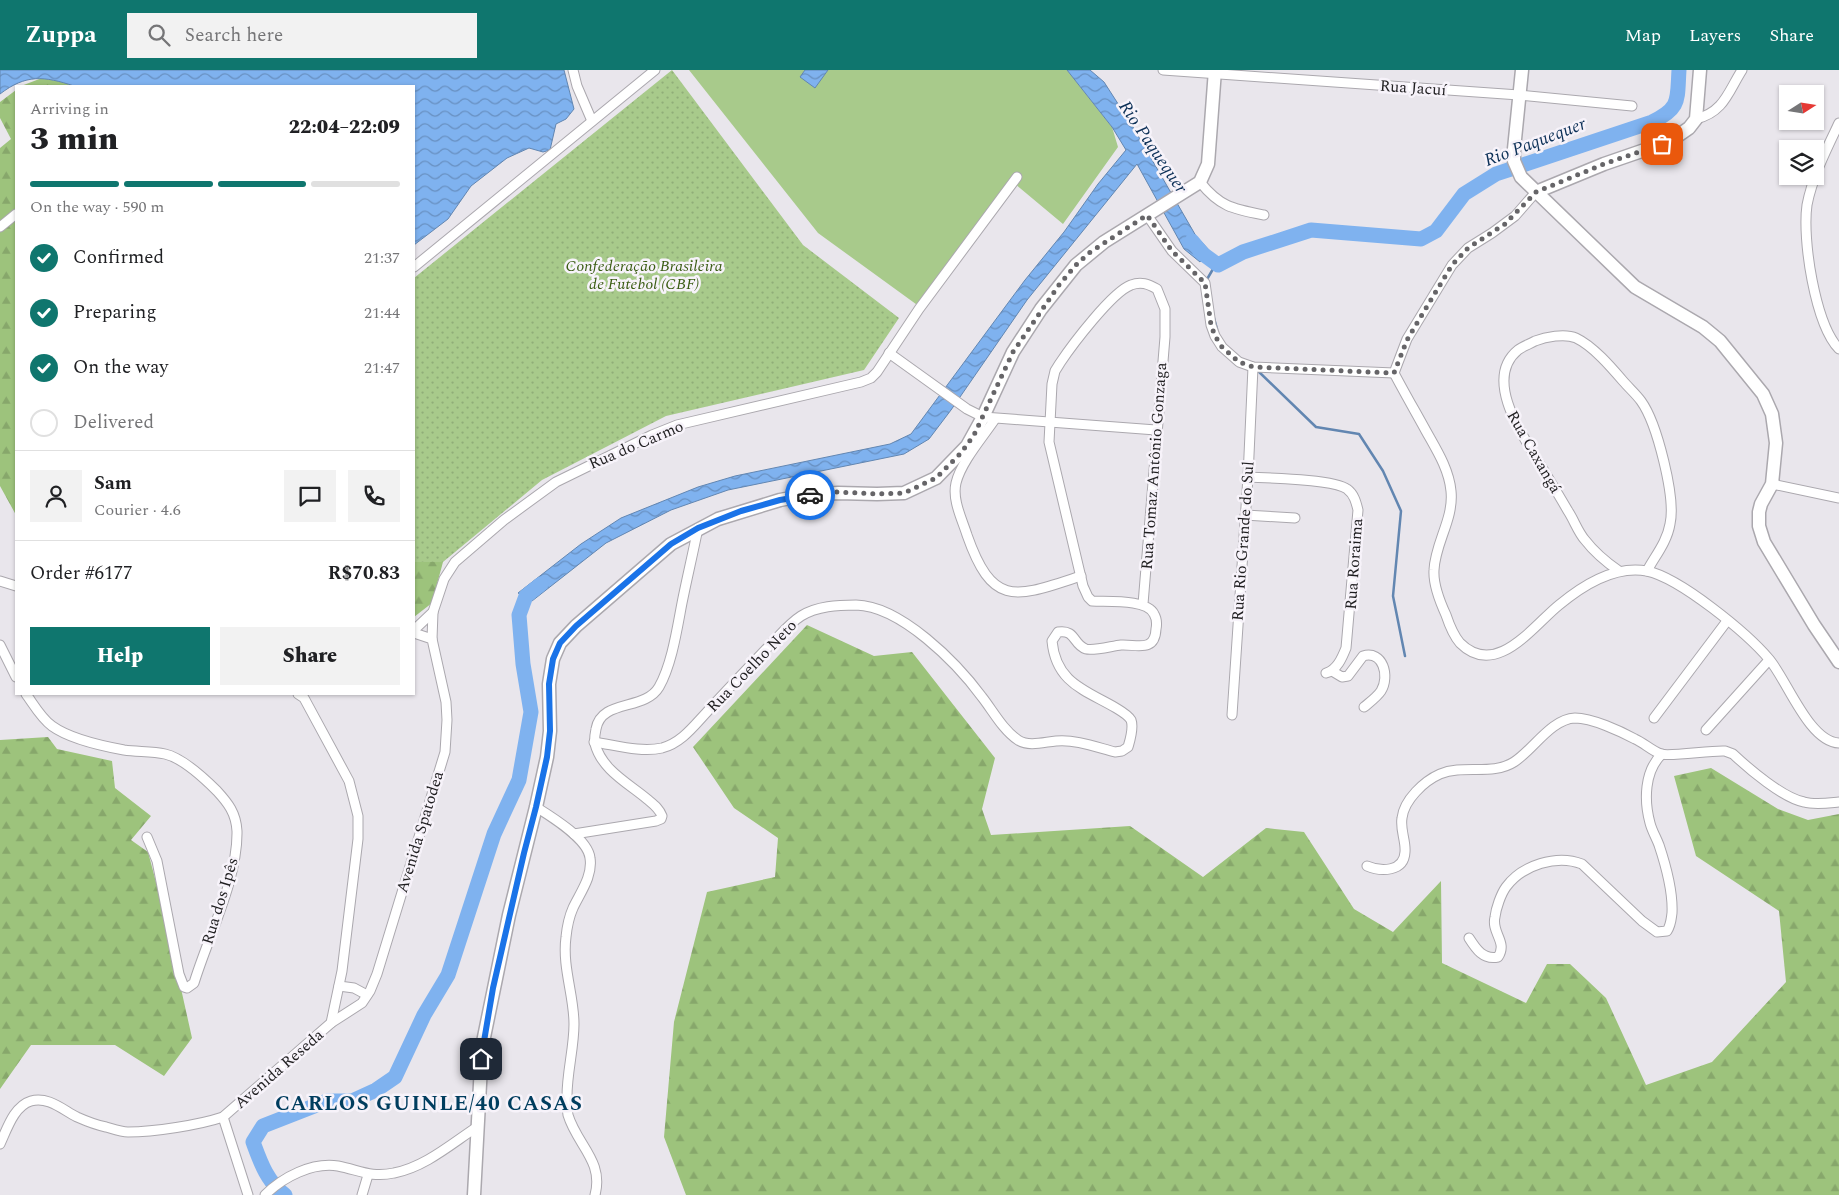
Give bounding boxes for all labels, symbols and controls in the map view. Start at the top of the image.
search box [127,13,477,58]
text: Zuppa [25,17,97,53]
icon: search [145,21,173,49]
text: Search here [185,21,283,50]
text: Map [1625,22,1661,49]
text: Layers [1689,22,1741,49]
text: Share [1769,22,1814,49]
street label: Rua Jacuí [1379,74,1448,102]
north arrow [1779,85,1824,130]
map controls [1779,85,1824,185]
water label: Rio Paquequer [1112,95,1195,200]
text: Arriving in [30,97,109,121]
water label: Rio Paquequer [1480,110,1591,174]
text: 22:04–22:09 [289,113,400,142]
text: 3 min [30,115,118,164]
pin [1641,123,1683,165]
icon: bag [1648,130,1676,158]
button: layers [1779,140,1824,185]
text: On the way · 590 m [30,195,164,219]
text: Confirmed [73,243,164,272]
icon: check [30,244,58,272]
text: 21:37 [364,246,400,270]
park label: Confederação Brasileira de Futebol (CBF) [565,254,723,296]
text: Preparing [73,298,157,327]
icon: check [30,299,58,327]
text: 21:44 [364,301,400,325]
text: On the way [73,353,169,382]
icon: check [30,354,58,382]
text: 21:47 [364,356,400,380]
street label: Rua Tomaz Antônio Gonzaga [1135,361,1173,570]
street label: Rua Caxangá [1501,406,1568,498]
text: Delivered [73,408,154,437]
street label: Rua do Carmo [585,414,687,476]
street label: Rua Rio Grande do Sul [1225,460,1261,622]
text: Sam [94,469,132,498]
button: person [30,470,82,522]
button: chat [284,470,336,522]
button: phone [348,470,400,522]
courier [785,470,835,520]
icon: car [796,481,824,509]
text: Courier · 4.6 [94,498,181,522]
street label: Rua Roraima [1339,517,1369,610]
text: Order #6177 [30,559,133,588]
text: R$70.83 [328,559,400,588]
street label: Rua Coelho Neto [701,614,803,718]
button: Help [30,627,210,685]
button: Share [220,627,400,685]
street label: Avenida Spatodea [390,768,450,896]
street label: Rua dos Ipês [195,854,245,948]
street label: Avenida Reseda [229,1023,329,1115]
pin [460,1038,502,1080]
icon: home [467,1045,495,1073]
district label: CARLOS GUINLE/40 CASAS [275,1088,583,1120]

